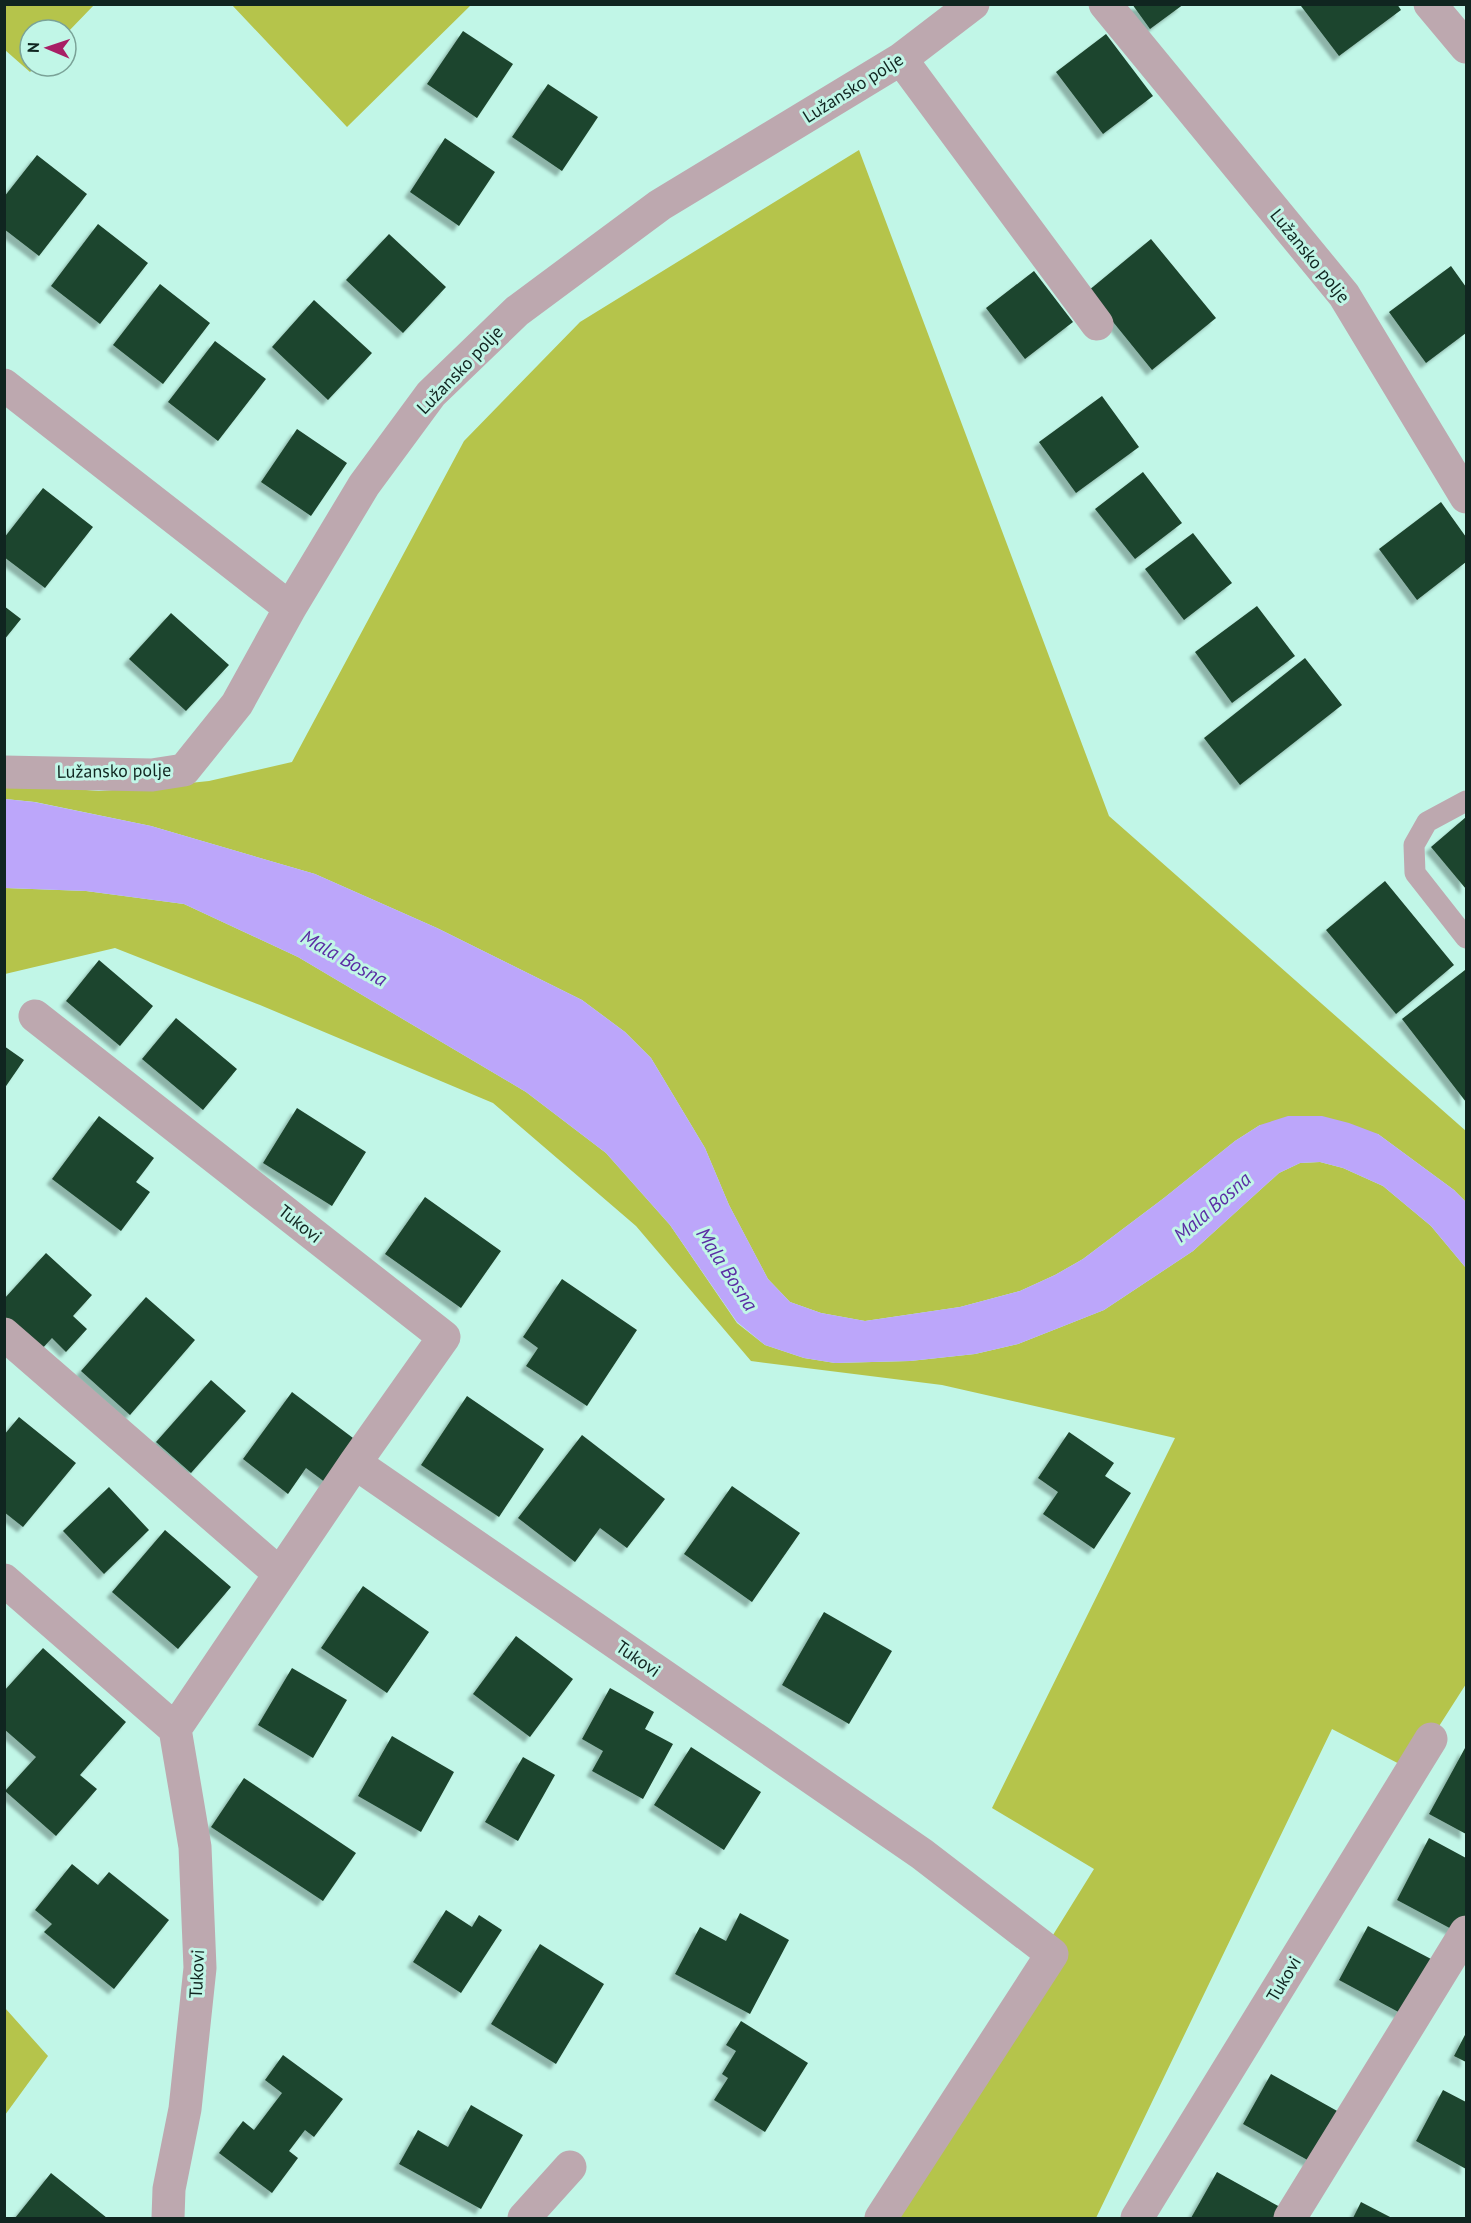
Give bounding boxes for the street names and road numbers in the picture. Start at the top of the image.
street label: Lužansko polje [798,47,907,128]
street label: Lužansko polje [1265,204,1355,307]
street label: Lužansko polje [412,320,508,419]
street label: Lužansko polje [57,758,171,783]
street label: Tukovi [274,1199,327,1248]
street label: Tukovi [612,1635,665,1682]
street label: Tukovi [184,1949,209,1999]
street label: Tukovi [1261,1952,1306,2006]

